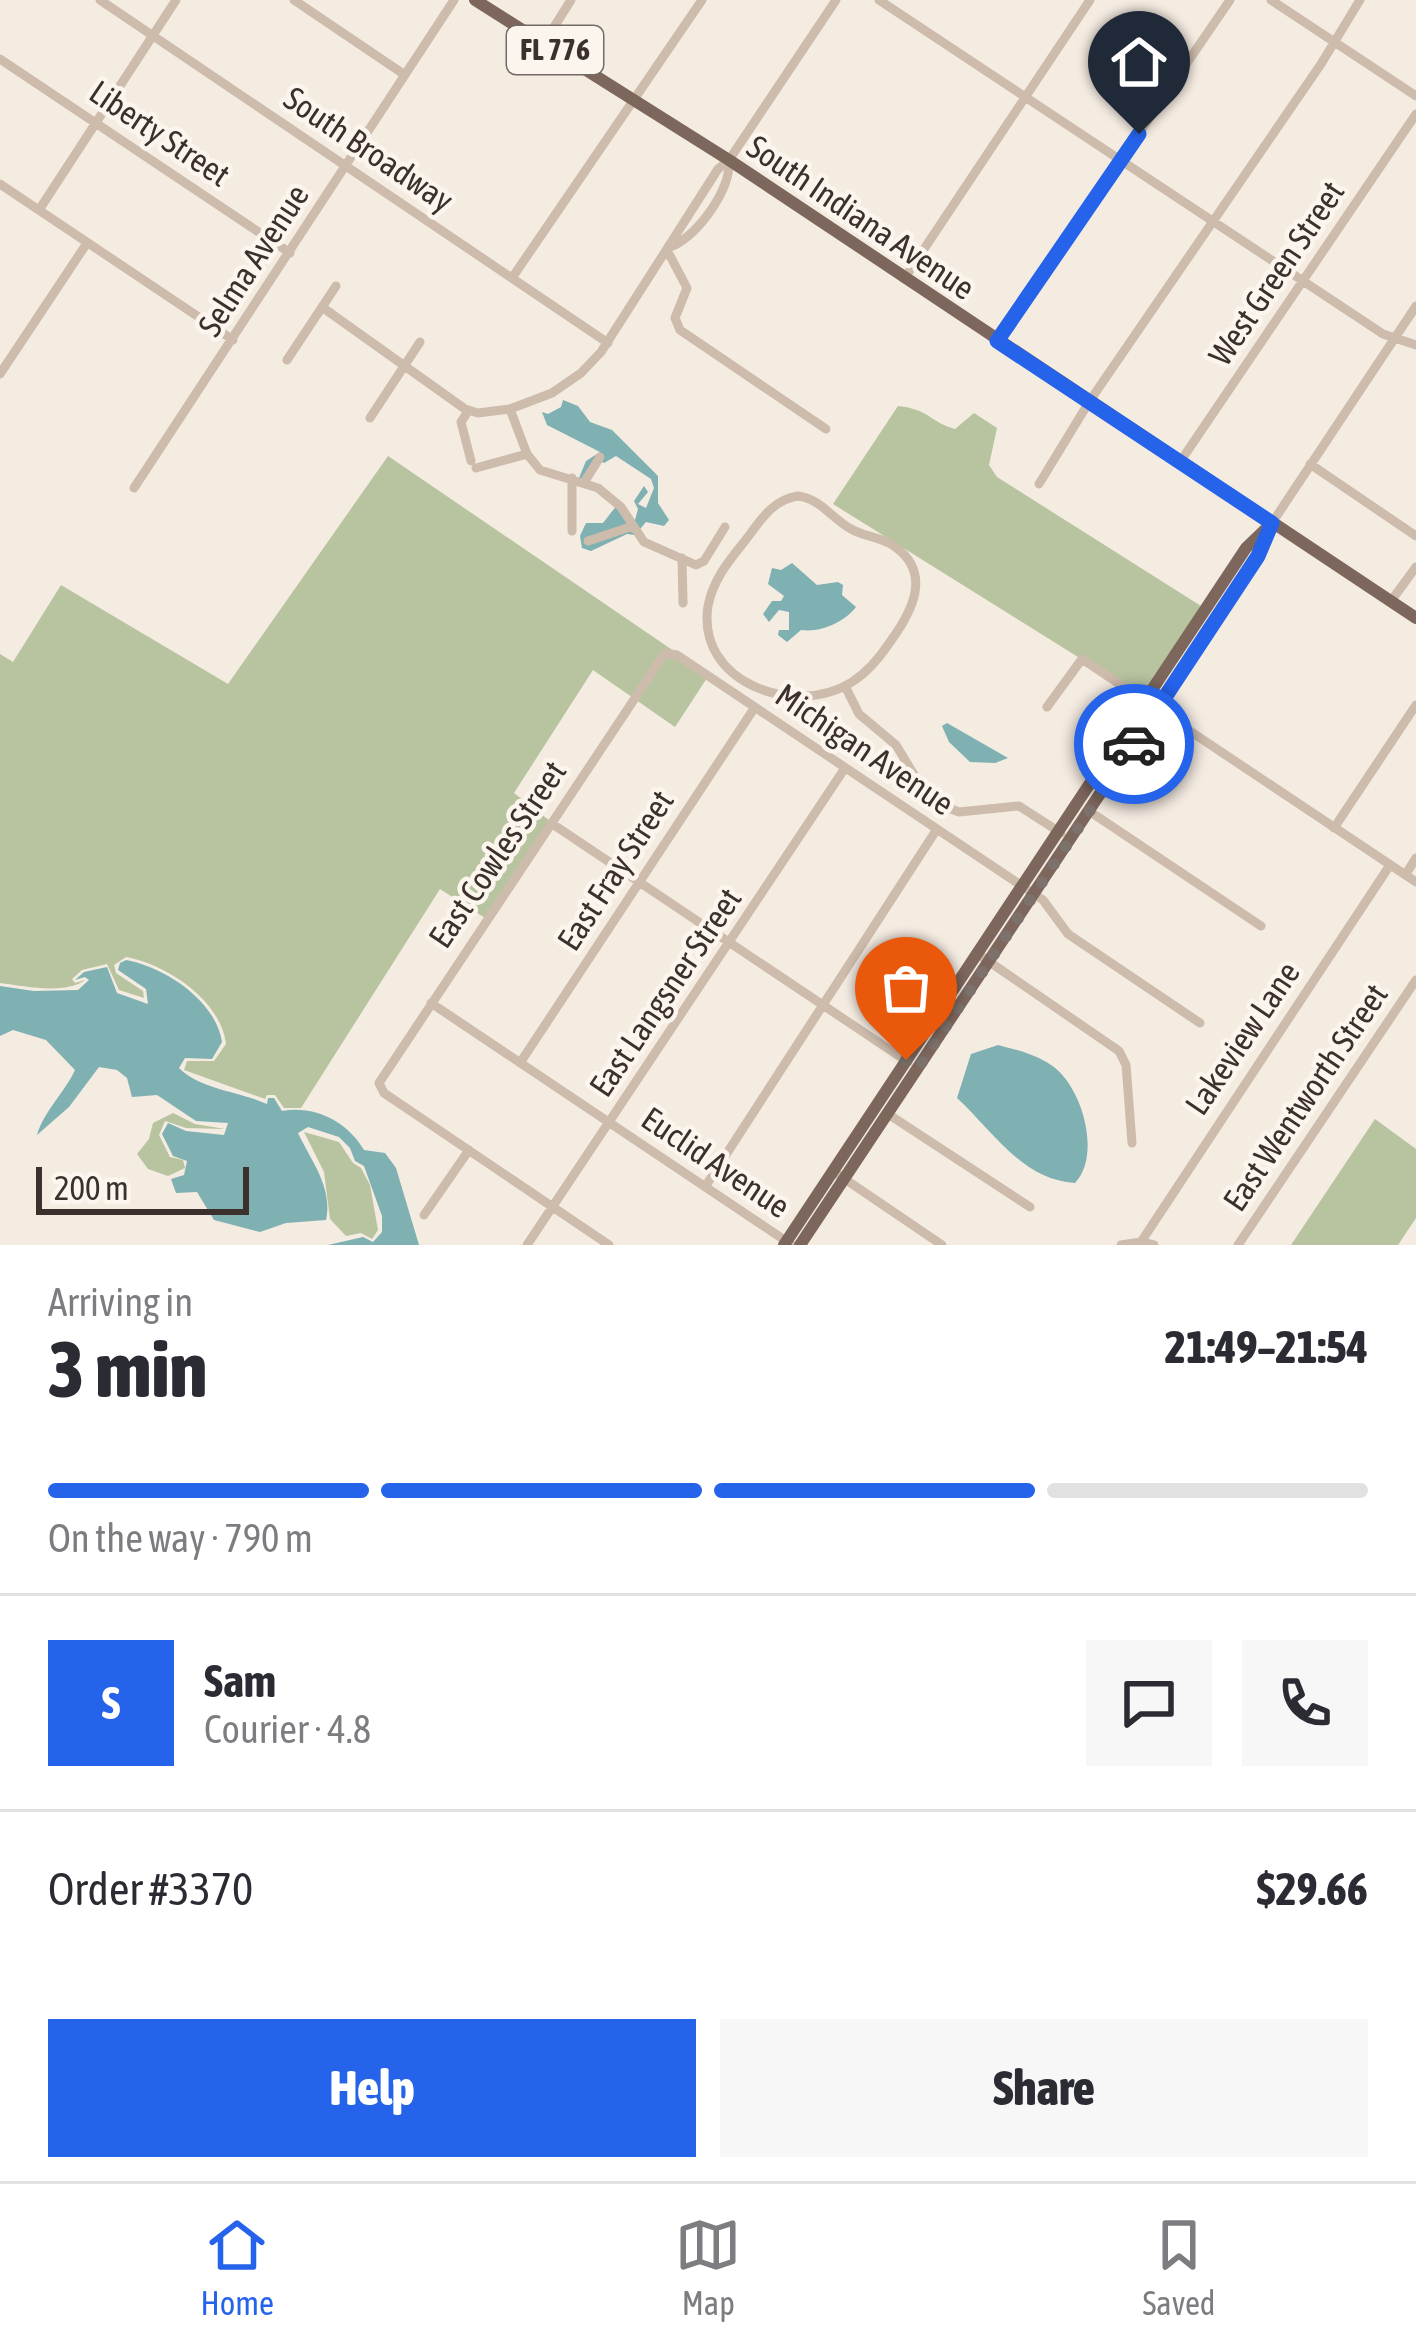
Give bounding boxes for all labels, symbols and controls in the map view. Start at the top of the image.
pin [1088,11,1190,134]
road number: FL 776 [507,26,603,74]
icon: home [1106,29,1172,95]
street label: Liberty Street [83,72,237,194]
street label: South Broadway [277,79,461,219]
street label: South Indiana Avenue [740,127,982,307]
street label: West Green Street [1201,174,1351,372]
street label: Selma Avenue [190,177,316,343]
street label: Michigan Avenue [769,676,961,822]
courier [1074,684,1194,804]
icon: car [1101,711,1167,777]
street label: East Cowles Street [421,754,573,954]
street label: East Fray Street [549,783,681,957]
street label: East Langsner Street [581,881,749,1103]
pin [855,937,957,1060]
icon: bag [873,955,939,1021]
street label: Lakeview Lane [1177,955,1307,1121]
street label: East Wentworth Street [1215,976,1395,1218]
street label: Euclid Avenue [635,1099,797,1225]
scale bar [36,1161,249,1214]
text: 200 m [54,1169,129,1207]
text: Arriving in [48,1280,193,1324]
text: 21:49–21:54 [1165,1321,1368,1373]
text: 3 min [48,1324,207,1414]
text: On the way · 790 m [48,1516,313,1560]
button: chat [1086,1640,1212,1766]
button: phone [1242,1640,1368,1766]
text: Sam [204,1655,276,1707]
text: S [102,1677,120,1729]
text: Courier · 4.8 [204,1707,371,1751]
text: Order #3370 [48,1863,253,1915]
text: $29.66 [1256,1863,1368,1915]
button: Help [48,2019,696,2157]
button: Share [720,2019,1368,2157]
tab: Home [201,2212,274,2322]
tab: Map [675,2212,741,2322]
tab: Saved [1142,2212,1215,2322]

